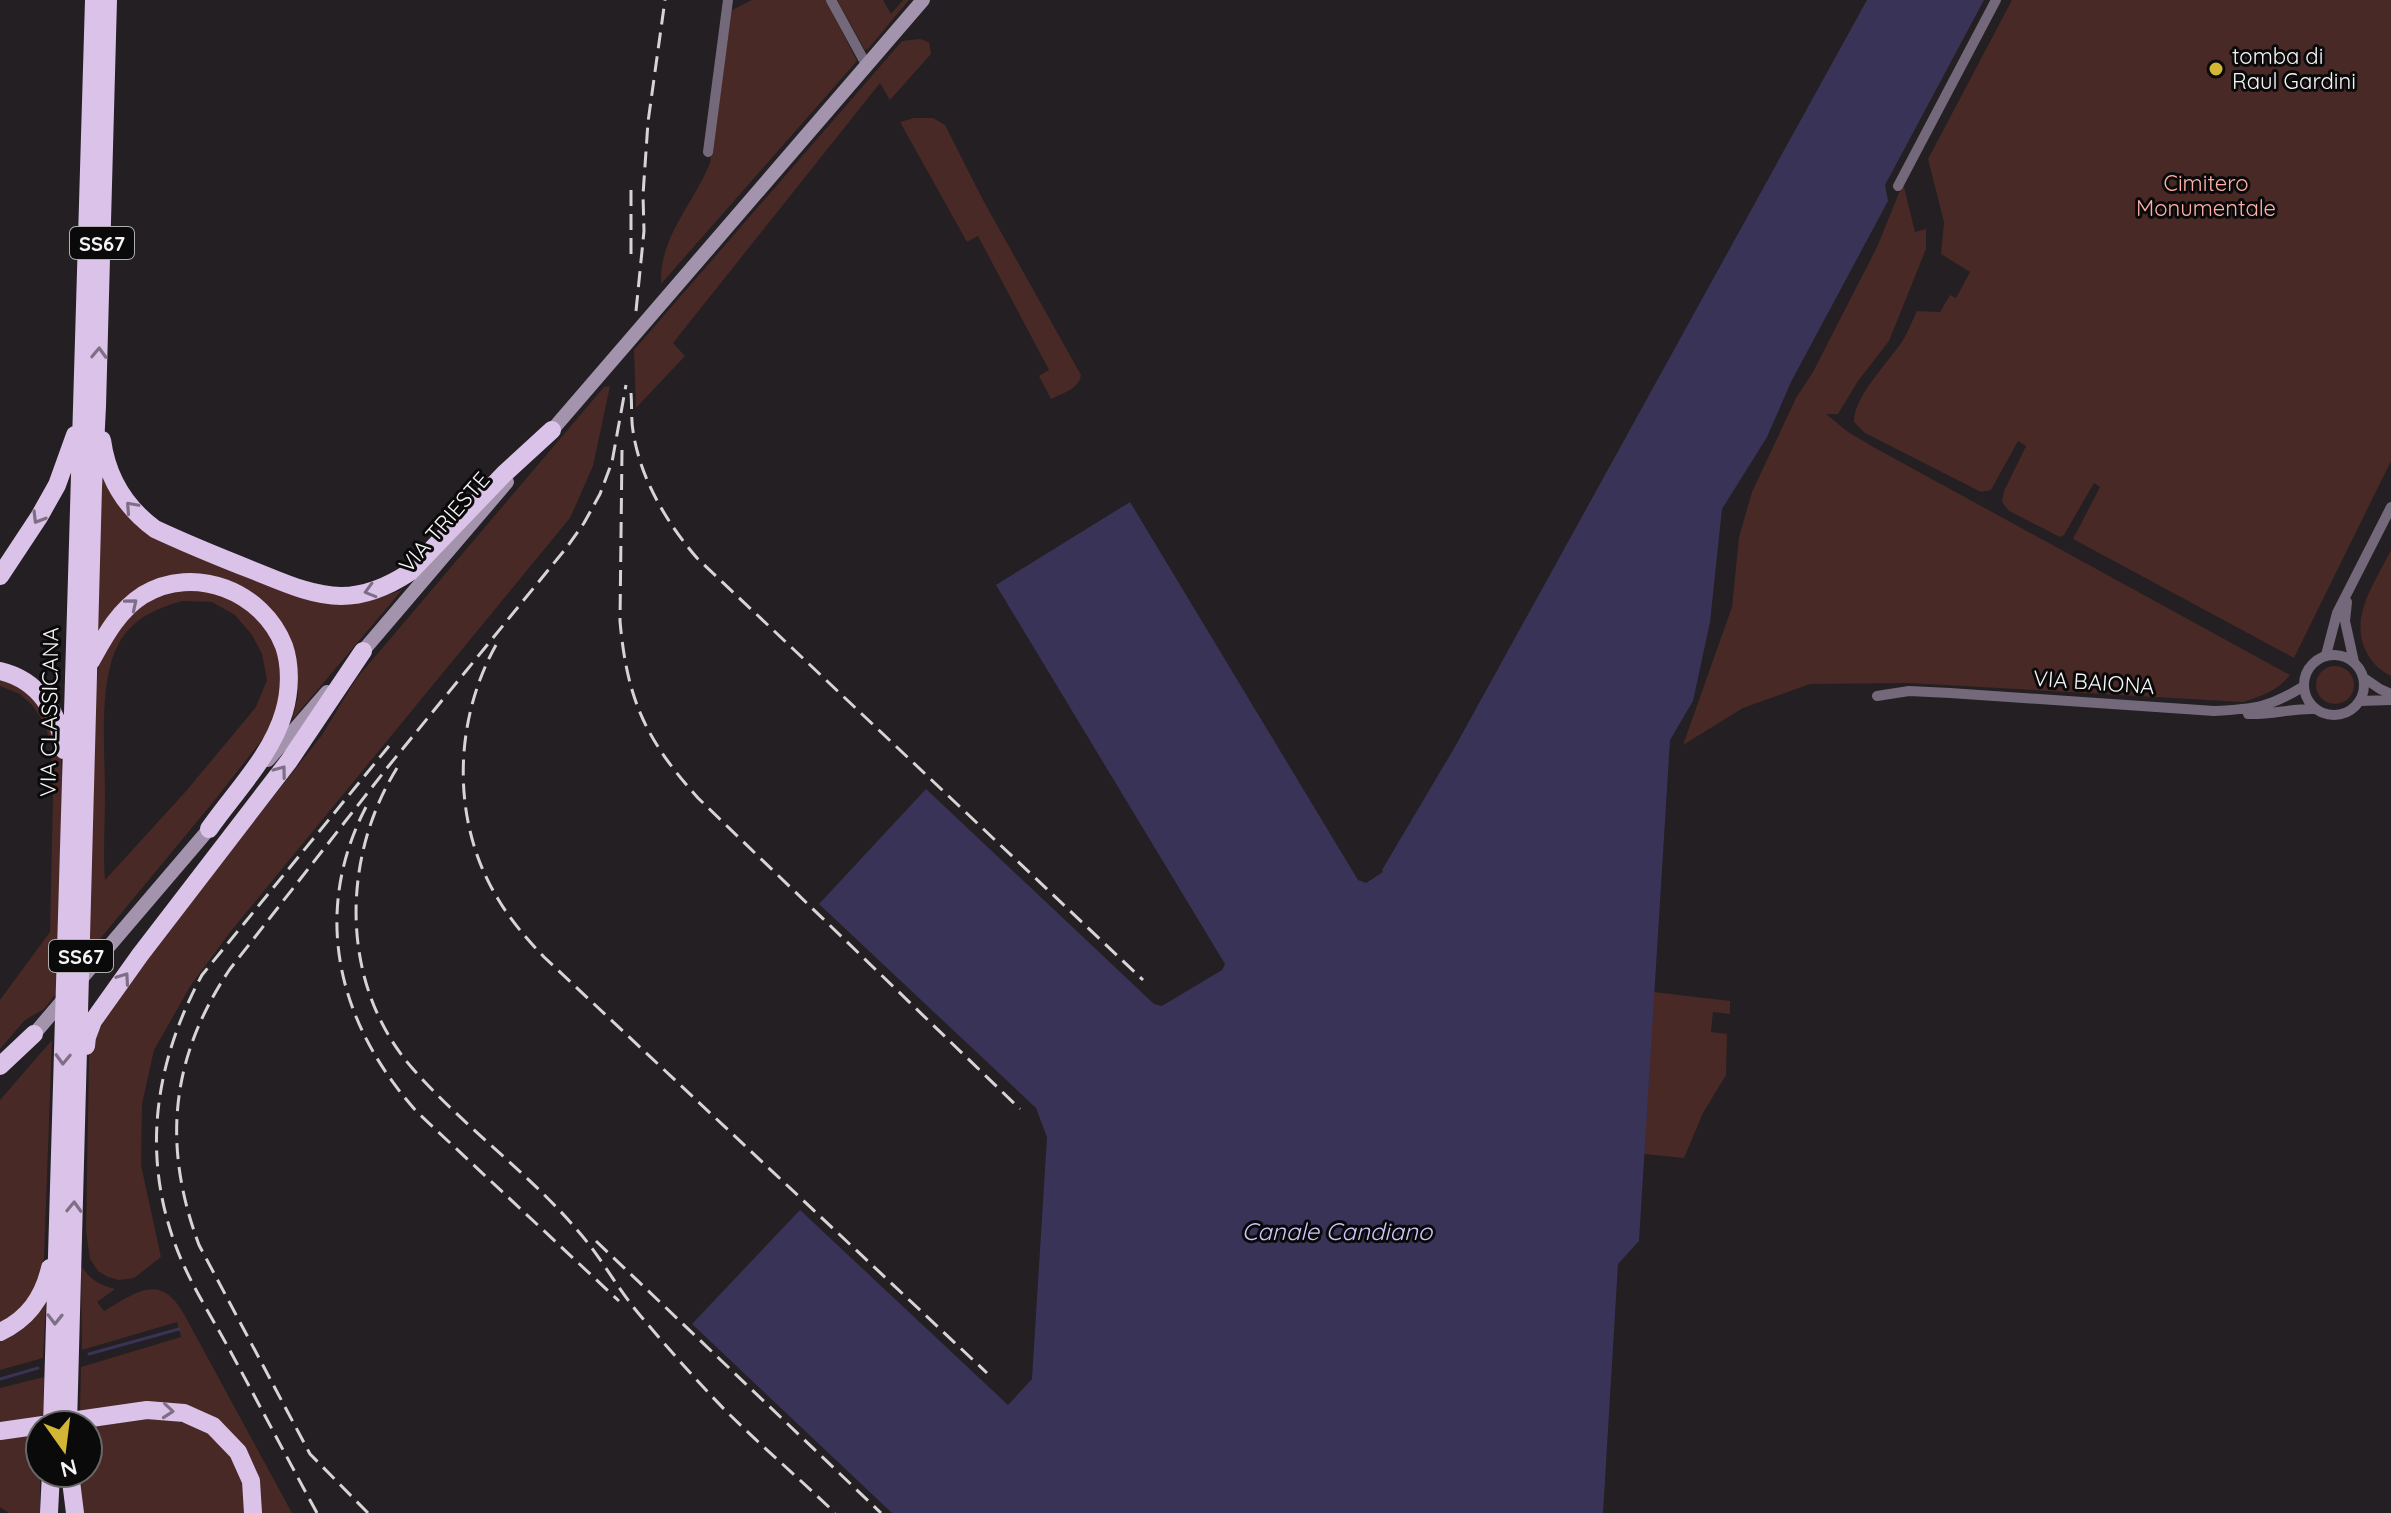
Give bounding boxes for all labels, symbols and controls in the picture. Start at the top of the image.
place label: tomba di Raul Gardini [2232,42,2356,95]
marker: tomba di Raul Gardini [2207,60,2225,78]
park label: Cimitero Monumentale [2136,169,2276,222]
road number: SS67 [70,227,134,259]
one-way arrow [90,346,107,359]
street label: VIA TRIESTE [393,466,495,578]
one-way arrow [127,502,141,517]
one-way arrow [32,509,48,524]
one-way arrow [363,582,377,598]
one-way arrow [123,599,138,614]
street label: VIA CLASSICANA [34,627,64,797]
street label: VIA BAIONA [2032,664,2156,700]
one-way arrow [272,766,286,780]
road number: SS67 [49,940,113,972]
one-way arrow [114,973,129,987]
one-way arrow [54,1053,72,1066]
one-way arrow [66,1200,83,1213]
water label: Canale Candiano [1242,1216,1434,1246]
one-way arrow [46,1313,64,1326]
one-way arrow [162,1402,175,1419]
north arrow [24,1409,104,1489]
text: N [58,1453,80,1484]

